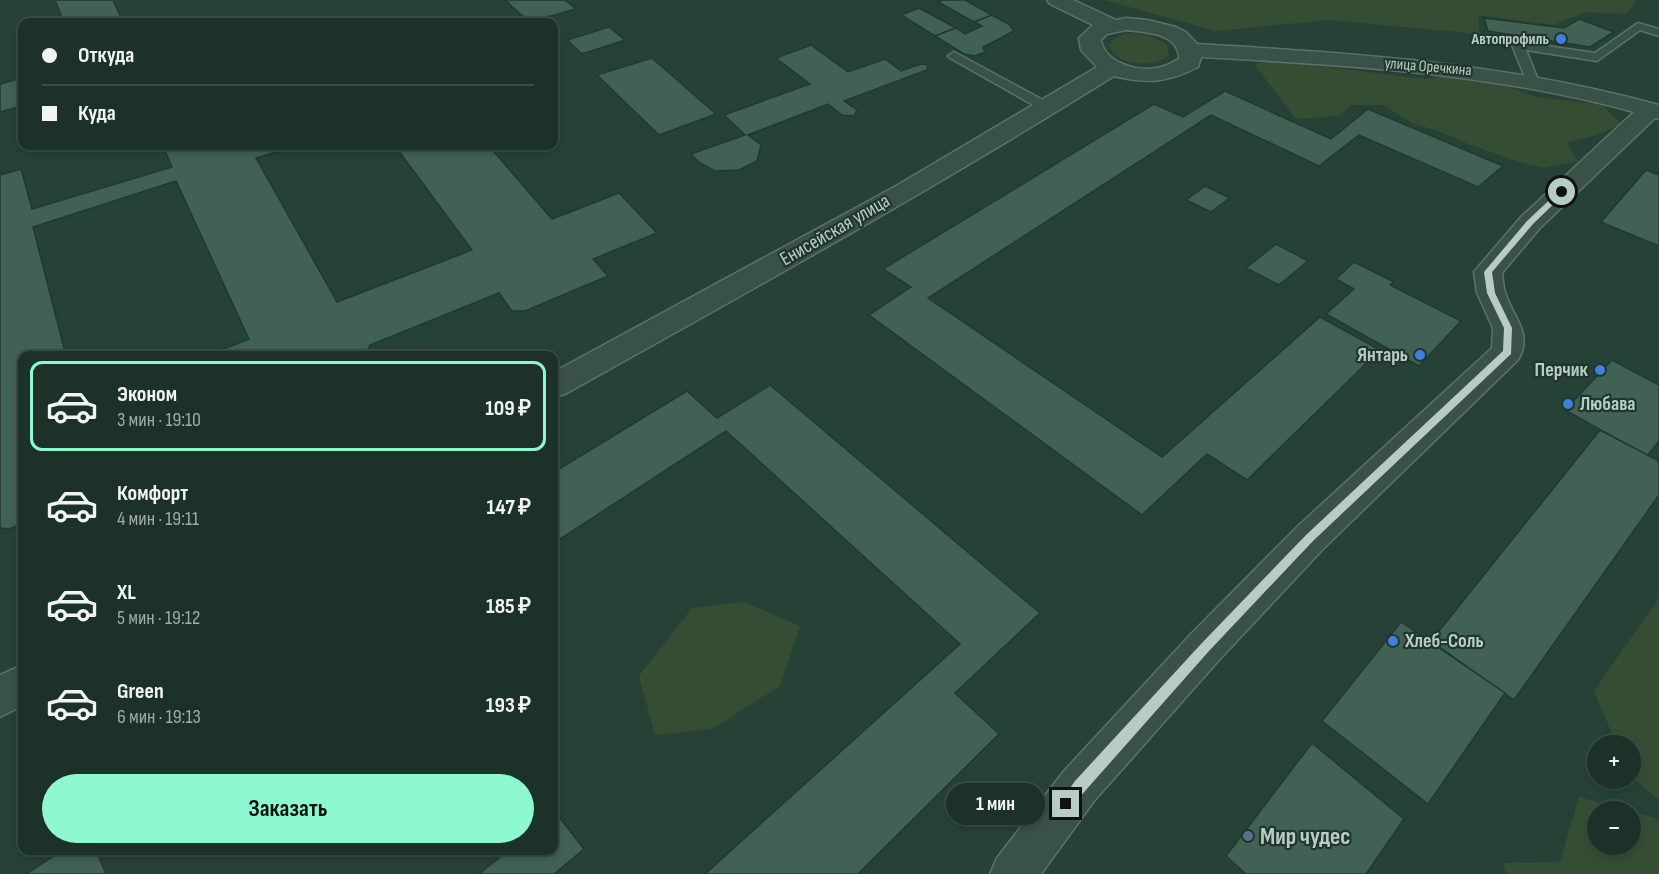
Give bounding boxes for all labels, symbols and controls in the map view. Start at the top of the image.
place label: Автопрофиль [1471,30,1549,49]
marker: Автопрофиль [1554,32,1568,46]
text: Откуда [78,42,134,69]
street label: улица Оречкина [1384,54,1472,80]
text: Куда [78,100,116,127]
route start [1548,178,1575,205]
street label: Енисейская улица [776,189,894,271]
place label: Янтарь [1357,343,1408,367]
marker: Янтарь [1413,348,1427,362]
place label: Перчик [1535,358,1589,382]
marker: Перчик [1593,363,1607,377]
icon: car [45,379,99,433]
text: Эконом [117,381,177,408]
place label: Любава [1580,392,1635,416]
text: 109 ₽ [485,395,531,422]
marker: Любава [1561,397,1575,411]
text: 3 мин · 19:10 [117,408,201,432]
icon: car [45,478,99,532]
text: Комфорт [117,480,188,507]
text: 147 ₽ [486,494,531,521]
text: 4 мин · 19:11 [117,507,199,531]
icon: car [45,577,99,631]
text: XL [117,579,136,606]
text: 185 ₽ [486,593,531,620]
text: 5 мин · 19:12 [117,606,200,630]
place label: Хлеб-Соль [1404,629,1484,653]
marker: Хлеб-Соль [1386,634,1400,648]
icon: car [45,676,99,730]
text: Green [117,678,164,705]
text: 193 ₽ [486,692,531,719]
text: 6 мин · 19:13 [117,705,201,729]
map controls [1587,735,1641,855]
button: + [1587,735,1641,789]
button: Заказать [42,774,534,843]
callout: 1 мин [946,783,1045,825]
route end [1052,790,1079,817]
text: 1 мин [976,792,1015,816]
button: − [1587,801,1641,855]
place label: Мир чудес [1260,822,1350,851]
marker: Мир чудес [1241,829,1255,843]

